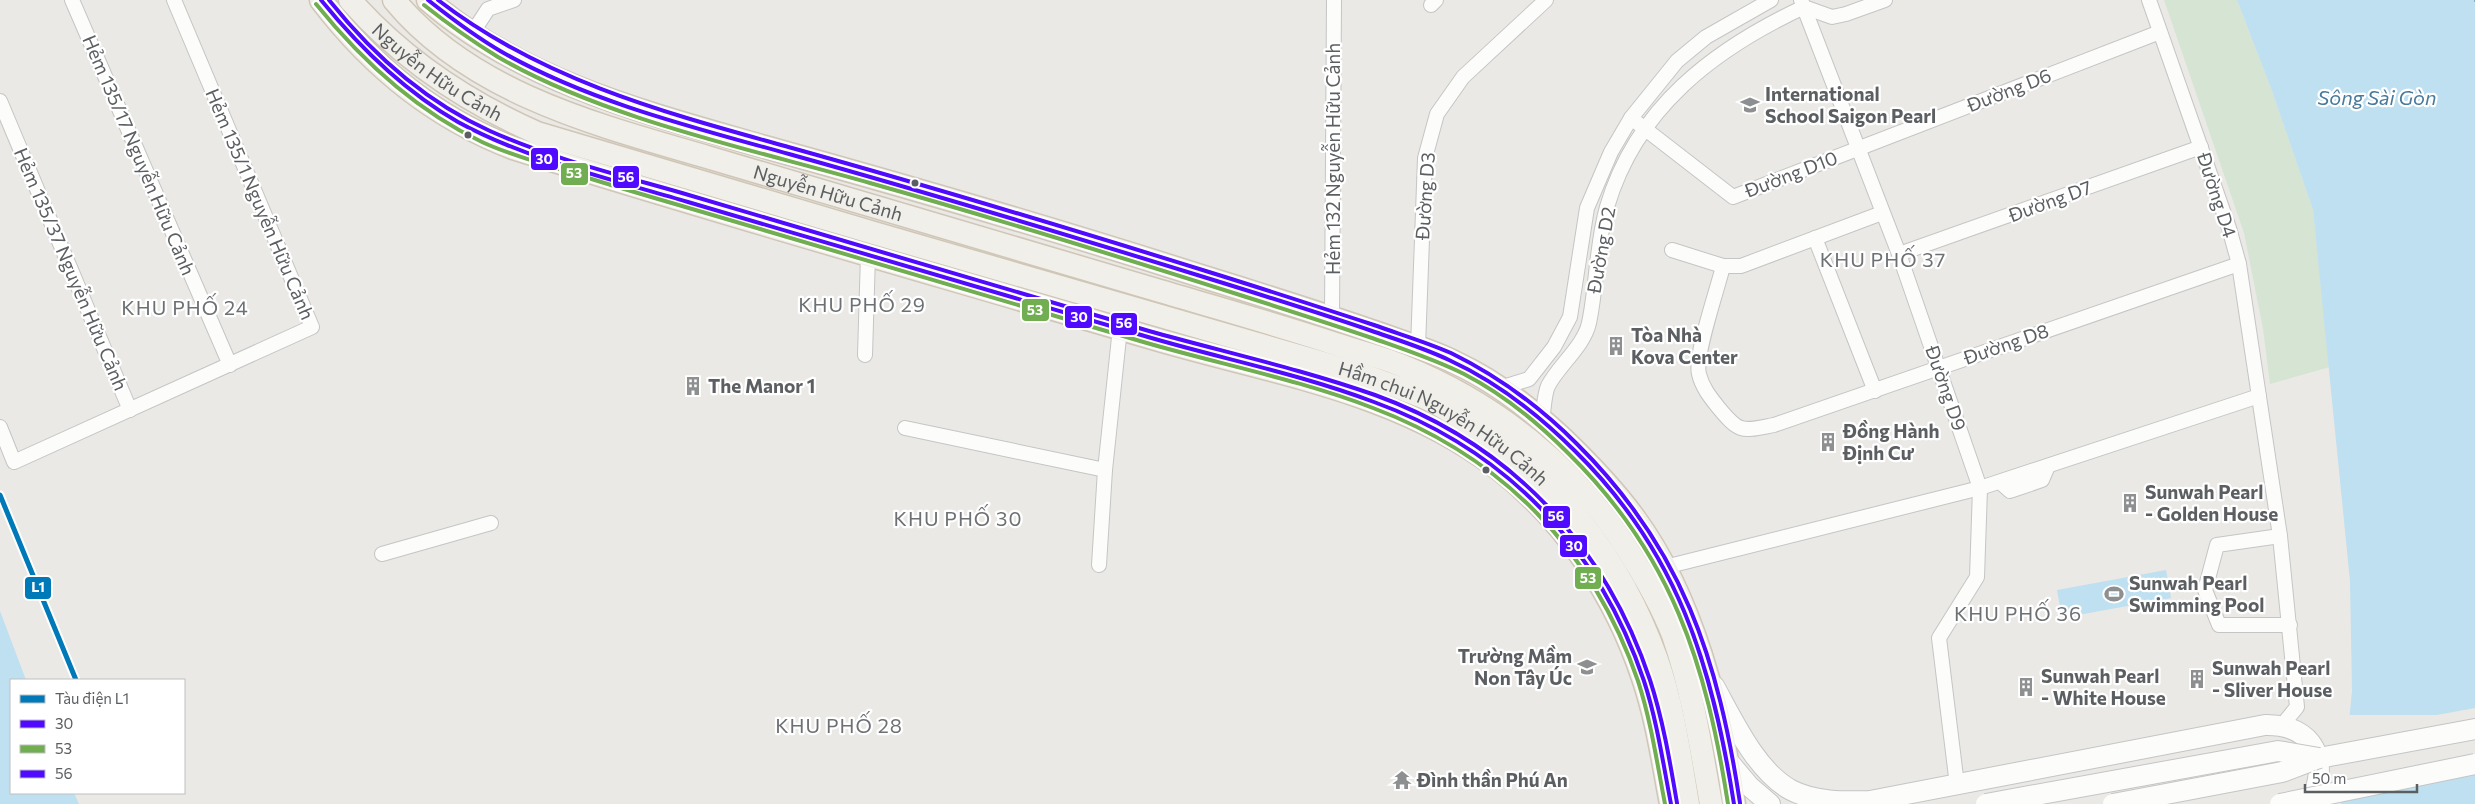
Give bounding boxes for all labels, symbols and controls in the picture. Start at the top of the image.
street label: Nguyễn Hữu Cảnh [368,18,507,125]
street label: Hẻm 135/17 Nguyễn Hữu Cảnh [78,31,201,278]
street label: Hẻm 132 Nguyễn Hữu Cảnh [1321,43,1344,275]
street label: Đường D6 [1962,63,2054,116]
place label: International School Saigon Pearl [1765,82,1936,127]
street label: Hẻm 135/1 Nguyễn Hữu Cảnh [201,85,320,323]
water label: Sông Sài Gòn [2318,85,2436,109]
school or university icon: International School Saigon Pearl [1739,94,1761,116]
unlabelled marker [463,130,473,140]
street label: Hẻm 135/37 Nguyễn Hữu Cảnh [10,144,133,394]
street label: Đường D10 [1740,145,1840,202]
line badge: 30 [530,147,559,171]
street label: Đường D4 [2193,148,2242,240]
text: 30 [535,150,553,167]
street label: Đường D3 [1410,151,1439,242]
street label: Nguyễn Hữu Cảnh [751,159,906,225]
line badge: 53 [560,162,589,186]
text: 53 [566,164,582,181]
line badge: 56 [612,165,640,189]
text: 56 [618,168,635,185]
street label: Đường D7 [2004,175,2094,226]
unlabelled marker [910,178,920,188]
street label: Đường D2 [1581,205,1619,296]
district label: KHU PHỐ 37 [1820,245,1946,271]
district label: KHU PHỐ 29 [798,290,926,316]
district label: KHU PHỐ 24 [121,293,249,319]
line badge: 53 [1021,298,1050,322]
text: 53 [1027,301,1043,318]
line badge: 30 [1064,305,1093,329]
text: 30 [1070,308,1088,325]
line badge: 56 [1110,312,1138,336]
text: 56 [1116,314,1133,331]
street label: Đường D8 [1959,318,2051,369]
place label: Tòa Nhà Kova Center [1631,323,1738,368]
building icon: Tòa Nhà Kova Center [1605,335,1627,357]
street label: Đường D9 [1921,341,1972,433]
street label: Hầm chui Nguyễn Hữu Cảnh [1336,356,1553,490]
place label: The Manor 1 [708,374,815,397]
building icon: The Manor 1 [682,375,704,397]
place label: Đồng Hành Định Cư [1842,419,1940,465]
building icon: Đồng Hành Định Cư [1817,431,1839,453]
unlabelled marker [1481,465,1491,475]
place label: Sunwah Pearl - Golden House [2145,480,2278,525]
building icon: Sunwah Pearl - Golden House [2119,492,2141,514]
district label: KHU PHỐ 30 [893,504,1023,530]
line badge: 56 [1542,505,1571,529]
text: 56 [1548,507,1565,524]
line badge: 30 [1559,534,1588,558]
text: 30 [1565,537,1583,554]
line badge: 53 [1574,566,1602,590]
text: 53 [1580,569,1596,586]
place label: Sunwah Pearl Swimming Pool [2129,571,2264,616]
line badge: L1 [24,576,52,600]
text: L1 [31,578,45,595]
sports icon: Sunwah Pearl Swimming Pool [2103,583,2125,605]
district label: KHU PHỐ 36 [1954,599,2082,625]
place label: Trường Mầm Non Tây Úc [1458,644,1572,689]
school or university icon: Trường Mầm Non Tây Úc [1576,656,1598,678]
place label: Sunwah Pearl - Sliver House [2212,656,2332,701]
place label: Sunwah Pearl - White House [2041,664,2166,709]
building icon: Sunwah Pearl - Sliver House [2186,668,2208,690]
building icon: Sunwah Pearl - White House [2015,676,2037,698]
legend [10,679,185,794]
text: Tàu điện L1 [55,689,129,707]
district label: KHU PHỐ 28 [775,711,903,737]
text: 30 [55,714,73,732]
text: 53 [55,739,72,757]
scale bar [2305,762,2418,794]
text: 56 [55,764,73,782]
place label: Đình thần Phú An [1416,768,1568,791]
temple icon: Đình thần Phú An [1391,769,1413,791]
text: 50 m [2312,769,2346,787]

